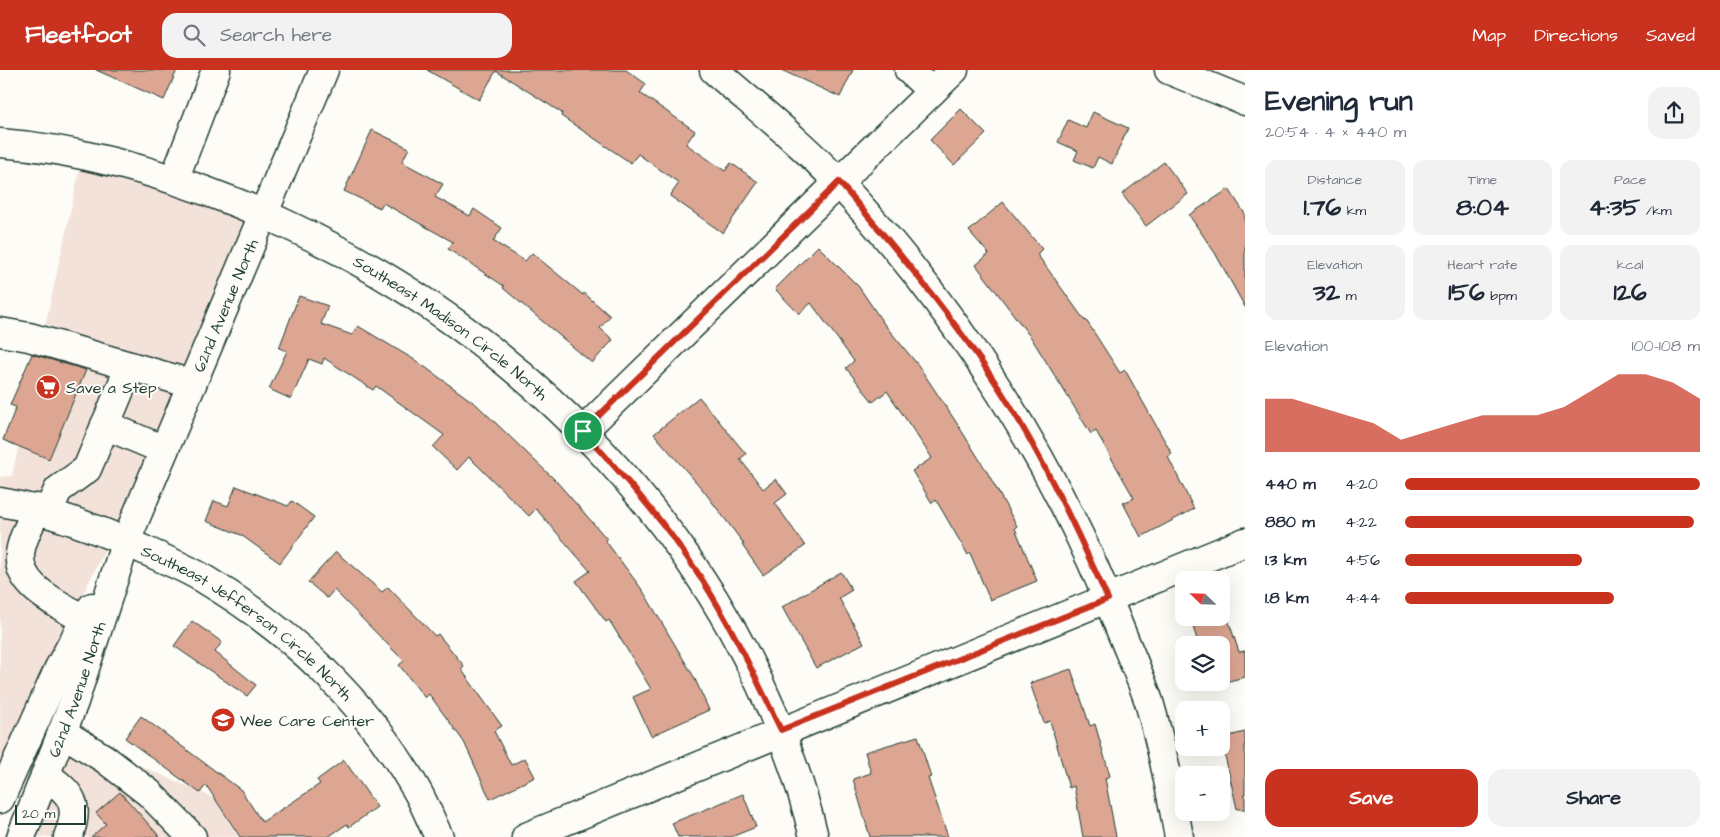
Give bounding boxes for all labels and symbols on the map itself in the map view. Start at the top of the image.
street label: 62nd Avenue North [188,236,264,376]
street label: Southeast Madison Circle North [349,251,553,406]
supermarket icon: Save a Step [35,374,61,400]
place label: Save a Step [66,377,157,399]
pin [562,410,604,452]
street label: Southeast Jefferson Circle North [137,540,357,706]
north arrow [1175,571,1230,626]
street label: 62nd Avenue North [43,619,111,761]
school or university icon: Wee Care Center [210,707,236,733]
place label: Wee Care Center [240,710,374,732]
scale bar [15,802,86,825]

